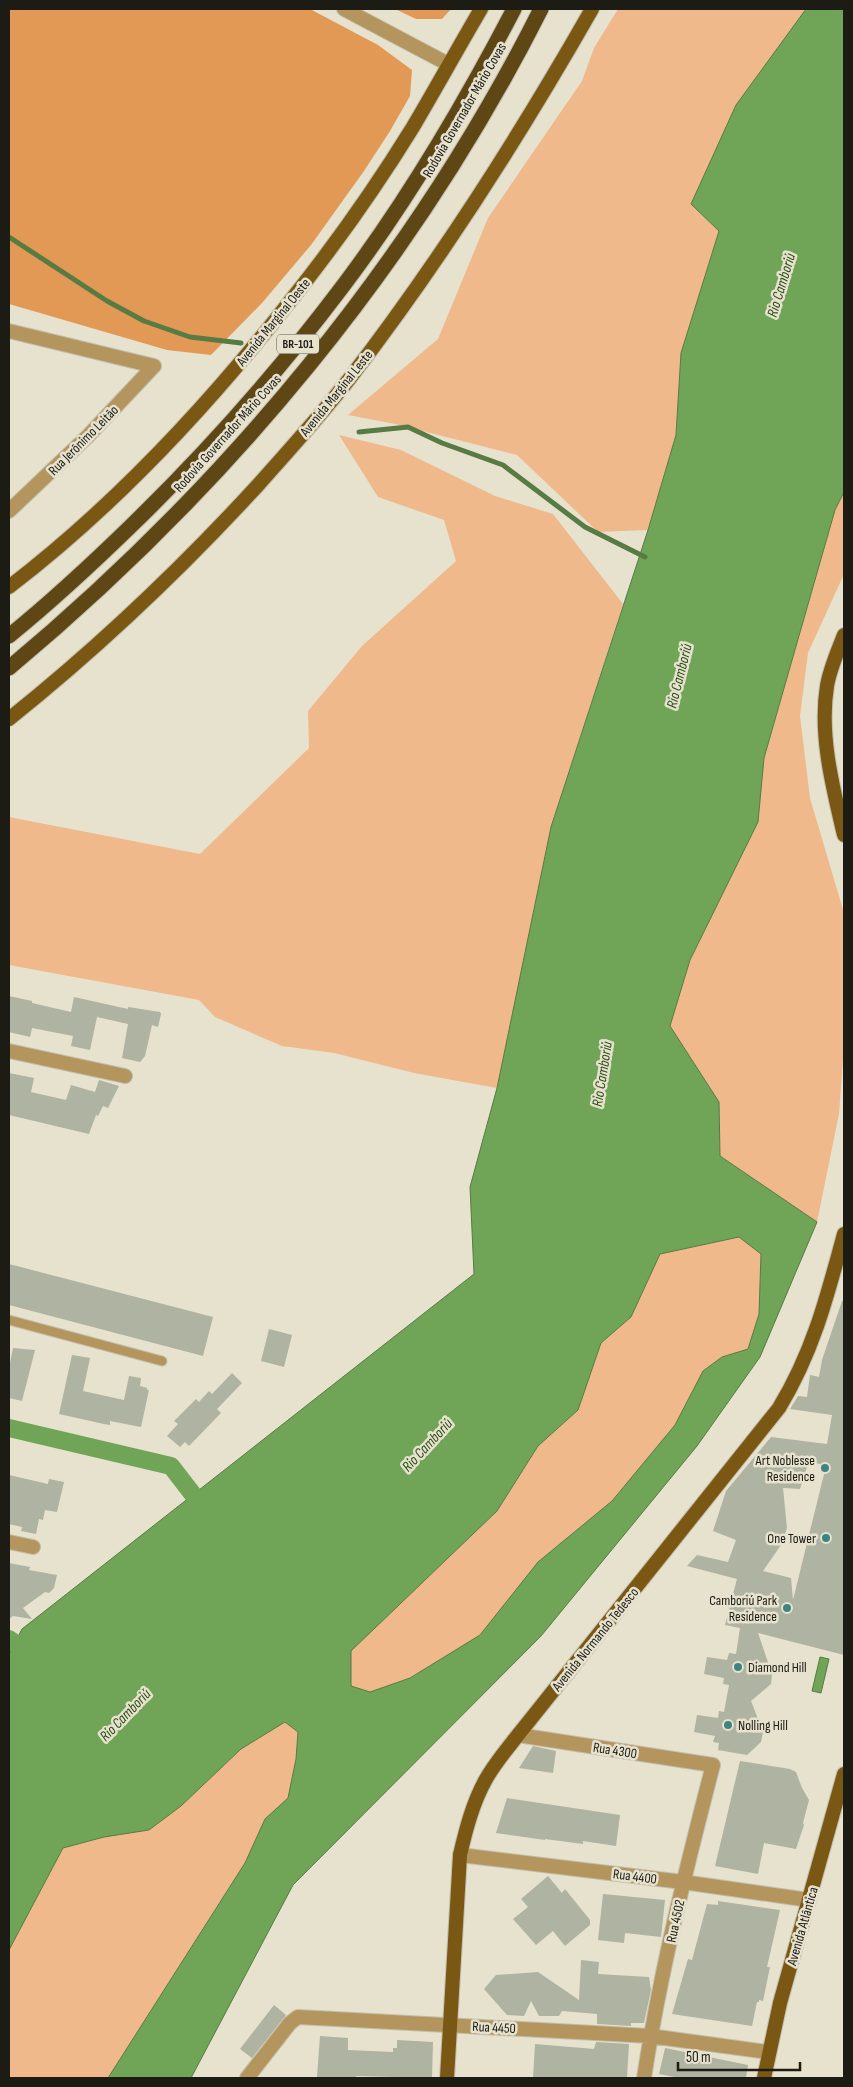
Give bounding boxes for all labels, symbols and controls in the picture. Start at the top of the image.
street label: Rodovia Governador Mário Covas [419,40,510,181]
water label: Rio Camboriú [763,250,800,319]
street label: Avenida Marginal Oeste [232,275,314,370]
road number: BR-101 [277,334,319,354]
street label: Avenida Marginal Leste [296,347,376,441]
street label: Rodovia Governador Mário Covas [170,371,285,496]
street label: Rua Jerônimo Leitão [45,402,122,479]
water label: Rio Camboriú [662,641,697,710]
water label: Rio Camboriú [588,1039,617,1108]
water label: Rio Camboriú [398,1414,457,1476]
place label: Art Noblesse Residence [755,1452,815,1485]
marker: Art Noblesse Residence [819,1462,831,1474]
place label: One Tower [767,1530,816,1547]
marker: One Tower [820,1532,832,1544]
street label: Avenida Normando Tedesco [548,1584,642,1695]
place label: Camboriú Park Residence [709,1592,778,1625]
marker: Camboriú Park Residence [781,1602,793,1614]
place label: Diamond Hill [748,1659,807,1676]
marker: Diamond Hill [732,1661,744,1673]
water label: Rio Camboriú [96,1684,156,1746]
place label: Nolling Hill [738,1717,788,1734]
marker: Nolling Hill [722,1719,734,1731]
street label: Rua 4300 [592,1739,638,1762]
street label: Rua 4400 [612,1865,658,1888]
street label: Avenida Atlântica [783,1885,822,1968]
street label: Rua 4502 [663,1898,688,1944]
street label: Rua 4450 [472,2018,516,2037]
scale bar [678,2040,800,2072]
text: 50 m [686,2048,711,2067]

